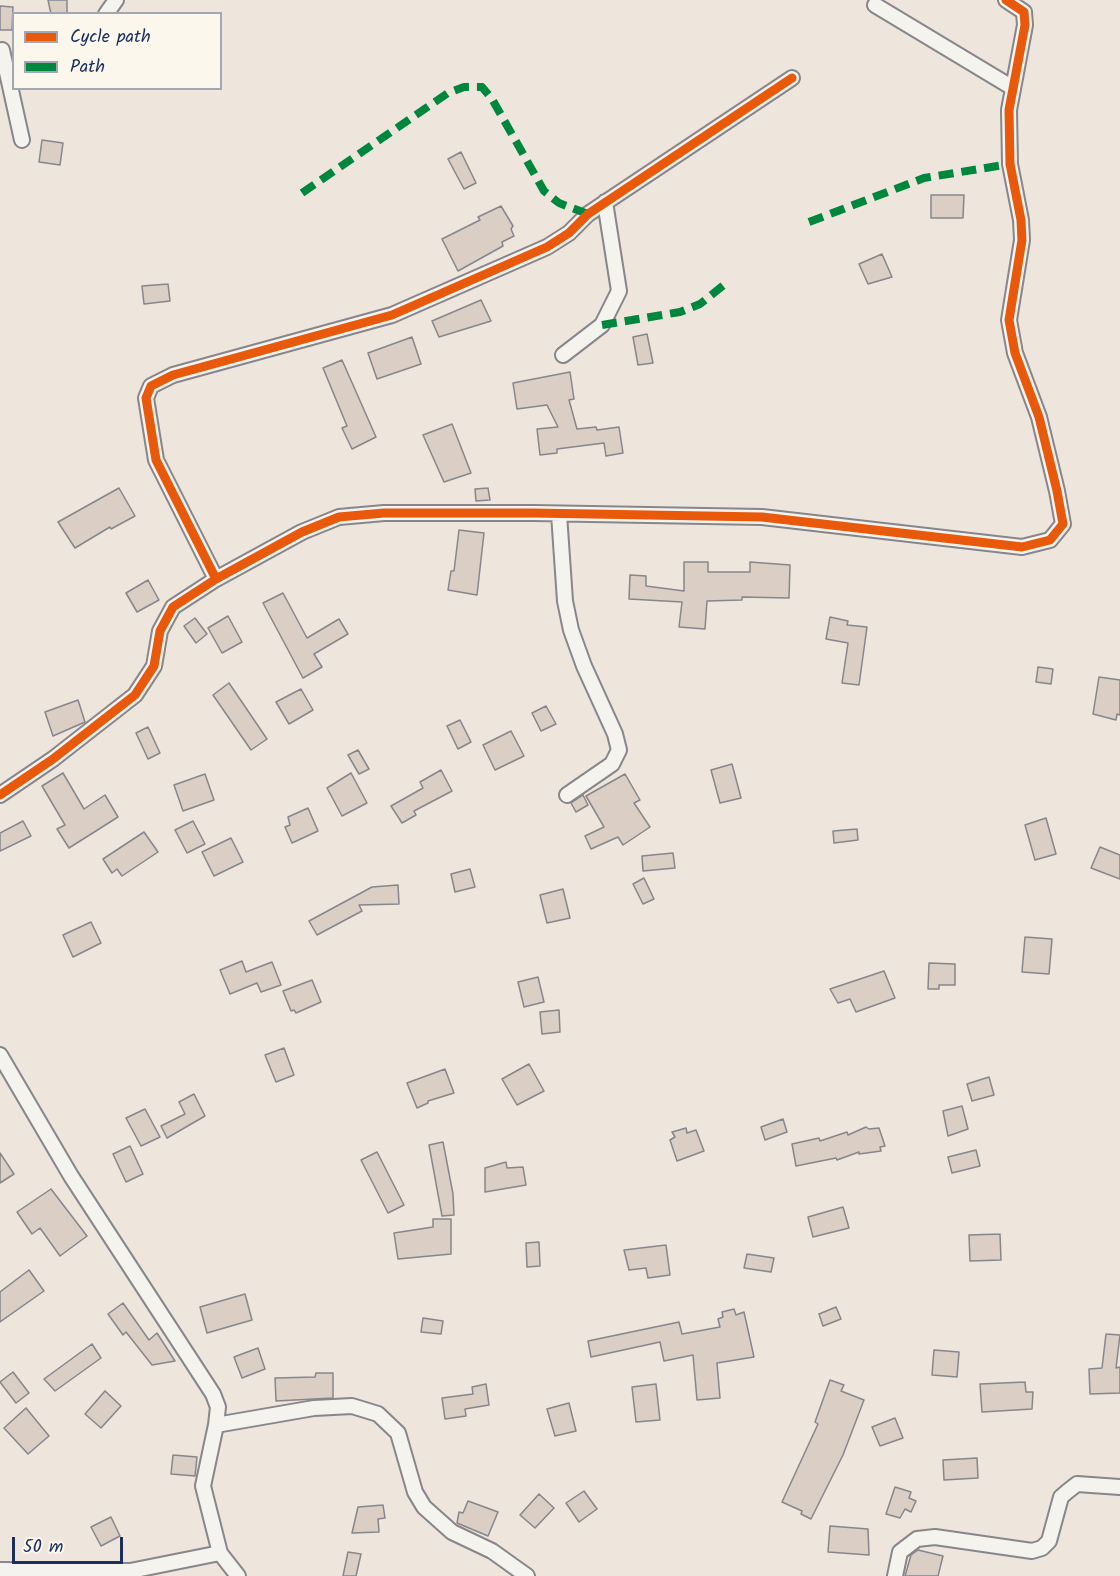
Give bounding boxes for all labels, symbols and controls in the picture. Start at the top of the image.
legend [12,12,222,90]
text: Cycle path [70,23,151,52]
text: Path [70,53,105,82]
scale bar [15,1525,126,1563]
text: 50 m [23,1533,63,1562]

